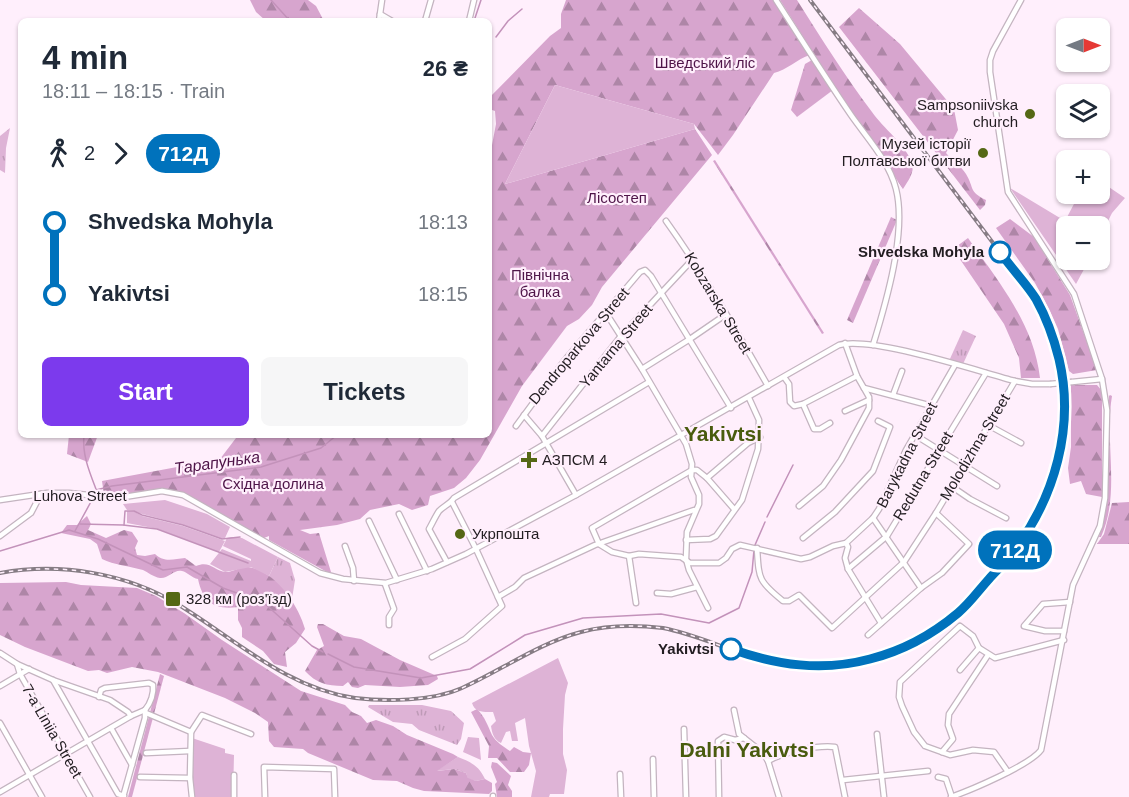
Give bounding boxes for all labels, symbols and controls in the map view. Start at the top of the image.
north arrow [1056,18,1110,72]
map controls [1056,18,1110,270]
text: 4 min [42,39,128,76]
park label: Шведський ліс [655,54,756,71]
text: 26 ₴ [423,56,468,81]
text: 18:11 – 18:15 · Train [42,80,225,102]
button: layers [1056,84,1110,138]
place label: Sampsoniivska church [917,96,1019,130]
marker: Sampsoniivska church [1023,107,1037,121]
place label: Музей історії Полтавської битви [842,135,972,169]
icon: walk [42,137,75,170]
icon: forward [104,137,137,170]
text: 2 [84,142,95,164]
text: 712Д [158,142,208,165]
marker: Музей історії Полтавської битви [976,146,990,160]
button: + [1056,150,1110,204]
park label: Лісостеп [587,189,647,206]
text: Shvedska Mohyla [88,209,273,234]
text: 18:13 [418,211,468,233]
button: − [1056,216,1110,270]
marker: Shvedska Mohyla [989,241,1011,263]
place label: Shvedska Mohyla [858,243,985,260]
street label: Kobzarska Street [682,249,756,357]
park label: Північна балка [511,266,570,300]
text: Yakivtsi [88,281,170,306]
text: 18:15 [418,283,468,305]
street label: Dendroparkova Street [525,283,633,407]
street label: Yantarna Street [576,300,656,391]
button: Start [42,357,249,426]
button: Tickets [261,357,468,426]
street label: Molodizhna Street [936,390,1013,503]
street label: Barykadna Street [873,399,941,510]
district label: Yakivtsi [684,422,762,445]
street label: Redutna Street [889,427,956,523]
water label: Тарапунька [173,448,261,477]
marker: АЗПСМ 4 [520,451,538,469]
place label: АЗПСМ 4 [542,451,607,468]
park label: Східна долина [222,475,325,492]
street label: Luhova Street [33,487,128,504]
place label: Укрпошта [472,525,540,542]
marker: Укрпошта [453,527,467,541]
line badge: 712Д [973,530,1057,570]
text: 712Д [990,539,1040,562]
marker: 328 км (роз'їзд) [164,590,182,608]
place label: 328 км (роз'їзд) [186,590,292,607]
marker: Yakivtsi [720,638,742,660]
place label: Yakivtsi [658,640,714,657]
street label: 7-a Liniia Street [19,681,86,781]
district label: Dalni Yakivtsi [679,738,815,761]

